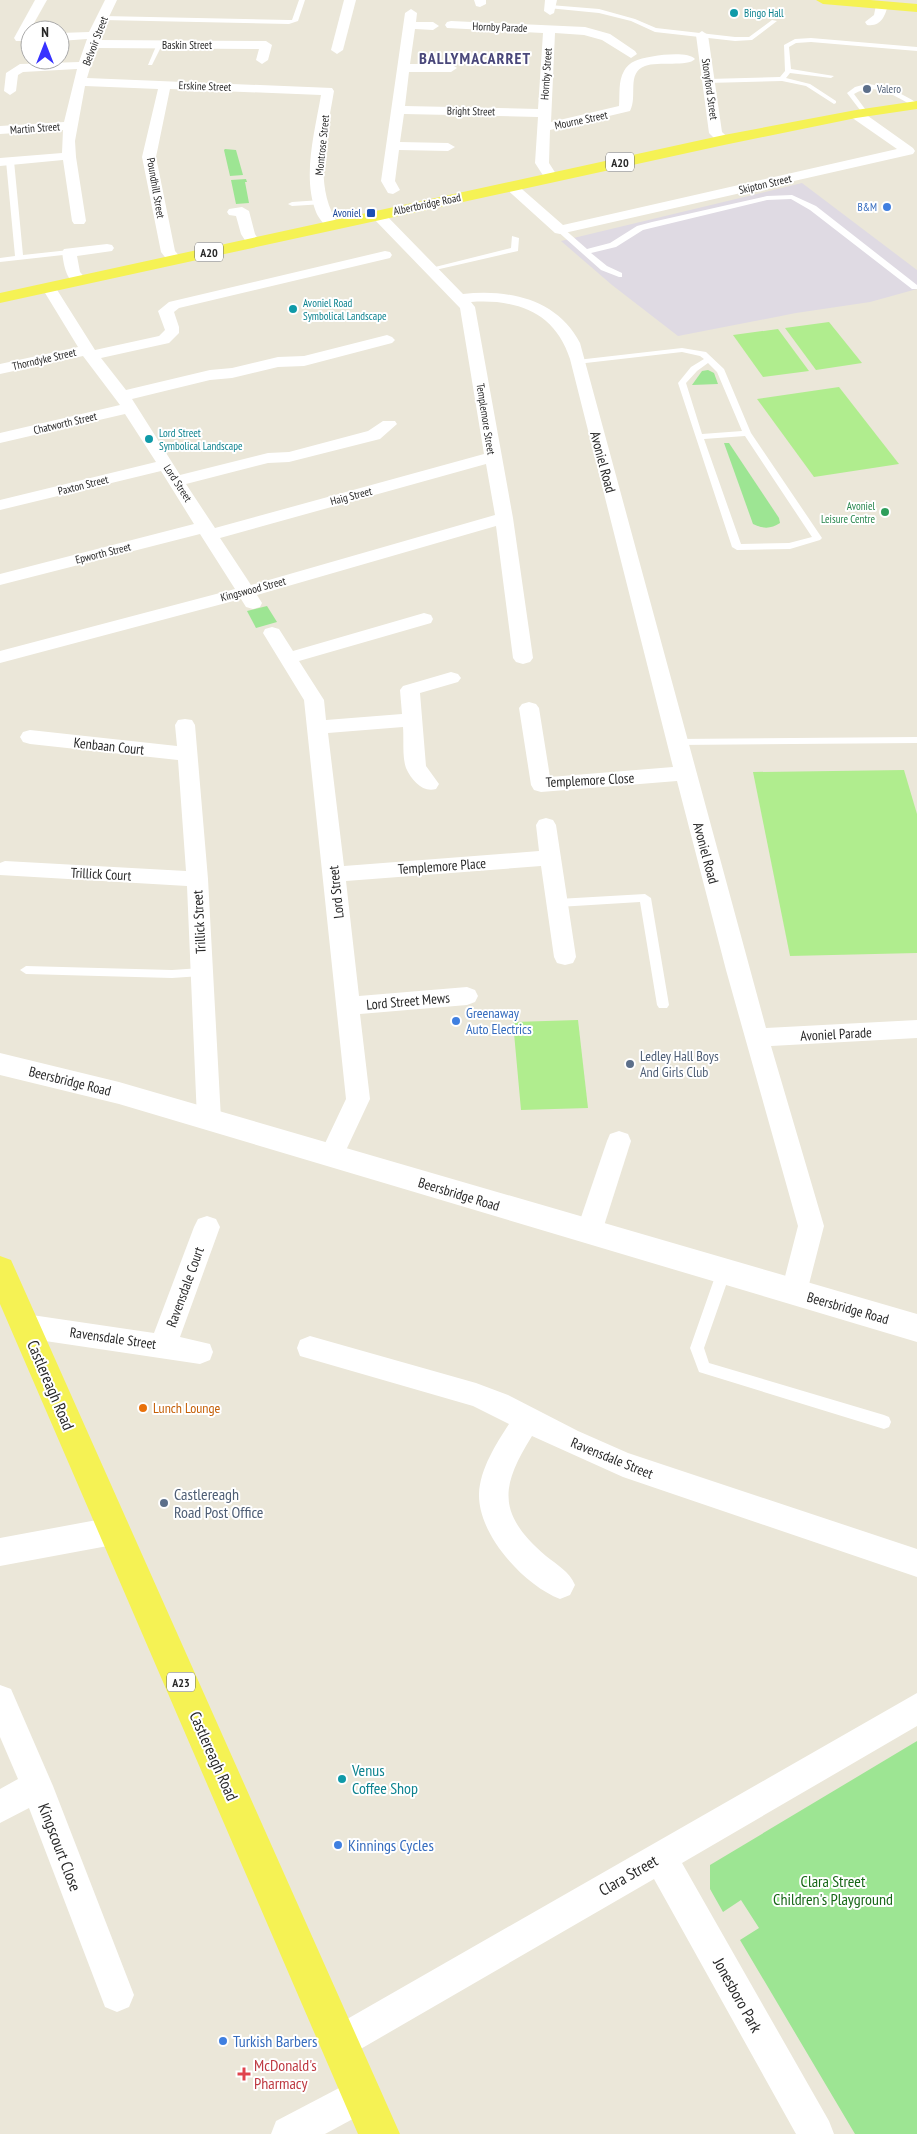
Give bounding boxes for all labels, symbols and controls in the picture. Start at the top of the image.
place label: Bingo Hall [744,6,784,20]
marker: Bingo Hall [728,7,740,19]
street label: Belvoir Street [79,14,111,68]
street label: Hornby Parade [472,19,528,35]
north arrow [20,20,70,70]
text: N [41,23,49,41]
street label: Baskin Street [162,38,212,52]
district label: BALLYMACARRET [419,48,531,68]
street label: Hornby Street [537,48,555,100]
street label: Stonyford Street [699,57,721,121]
street label: Erskine Street [178,78,232,94]
place label: Valero [876,82,901,96]
marker: Valero [861,83,873,95]
street label: Bright Street [447,104,495,118]
street label: Mourne Street [553,108,609,132]
street label: Montrose Street [312,114,332,176]
street label: Martin Street [10,119,60,137]
road number: A20 [606,152,634,172]
street label: Poundhill Street [144,157,168,219]
street label: Skipton Street [737,171,793,197]
street label: Albertbridge Road [392,190,462,218]
place label: B&M [858,200,877,214]
marker: B&M [881,201,893,213]
place label: Avoniel [333,206,361,220]
marker: Avoniel [365,207,377,219]
road number: A20 [195,242,223,262]
place label: Avoniel Road Symbolical Landscape [303,296,387,323]
marker: Avoniel Road Symbolical Landscape [287,303,299,315]
street label: Thorndyke Street [11,345,77,373]
street label: Templemore Street [473,382,499,456]
street label: Chatworth Street [32,409,98,437]
place label: Lord Street Symbolical Landscape [159,426,243,453]
street label: Avoniel Road [586,429,620,495]
marker: Lord Street Symbolical Landscape [143,433,155,445]
street label: Lord Street [161,462,195,504]
street label: Paxton Street [56,472,110,498]
street label: Haig Street [329,484,373,508]
place label: Avoniel Leisure Centre [821,499,875,526]
marker: Avoniel Leisure Centre [879,506,891,518]
street label: Epworth Street [74,539,132,567]
street label: Kingswood Street [219,574,287,604]
street label: Kenbaan Court [73,733,145,759]
street label: Templemore Close [545,769,635,791]
street label: Avoniel Road [689,820,723,886]
street label: Templemore Place [397,854,487,878]
street label: Trillick Court [70,863,132,885]
street label: Lord Street [324,865,348,919]
street label: Trillick Street [188,890,210,954]
street label: Lord Street Mews [366,988,451,1014]
place label: Greenaway Auto Electrics [466,1004,532,1038]
marker: Greenaway Auto Electrics [450,1015,462,1027]
street label: Avoniel Parade [800,1023,872,1045]
place label: Ledley Hall Boys And Girls Club [640,1047,719,1081]
marker: Ledley Hall Boys And Girls Club [624,1058,636,1070]
street label: Beersbridge Road [27,1062,113,1100]
street label: Beersbridge Road [416,1173,502,1215]
street label: Ravensdale Court [162,1244,208,1330]
street label: Beersbridge Road [805,1288,891,1328]
street label: Ravensdale Street [69,1323,158,1353]
street label: Castlereagh Road [23,1337,79,1433]
place label: Lunch Lounge [153,1399,220,1417]
marker: Lunch Lounge [137,1402,149,1414]
street label: Ravensdale Street [568,1433,656,1483]
place label: Castlereagh Road Post Office [174,1484,263,1522]
marker: Castlereagh Road Post Office [158,1497,170,1509]
road number: A23 [167,1672,195,1691]
street label: Castlereagh Road [185,1708,243,1804]
place label: Venus Coffee Shop [351,1760,418,1798]
marker: Venus Coffee Shop [336,1773,348,1785]
street label: Kingscourt Close [34,1800,86,1894]
place label: Kinnings Cycles [348,1835,434,1855]
marker: Kinnings Cycles [332,1839,344,1851]
street label: Clara Street [595,1850,662,1900]
park label: Clara Street Children's Playground [773,1871,893,1909]
street label: Jonesboro Park [709,1953,767,2036]
place label: Turkish Barbers [233,2031,317,2051]
marker: Turkish Barbers [217,2035,229,2047]
place label: McDonald's Pharmacy [254,2055,317,2093]
marker: McDonald's Pharmacy [238,2068,250,2080]

